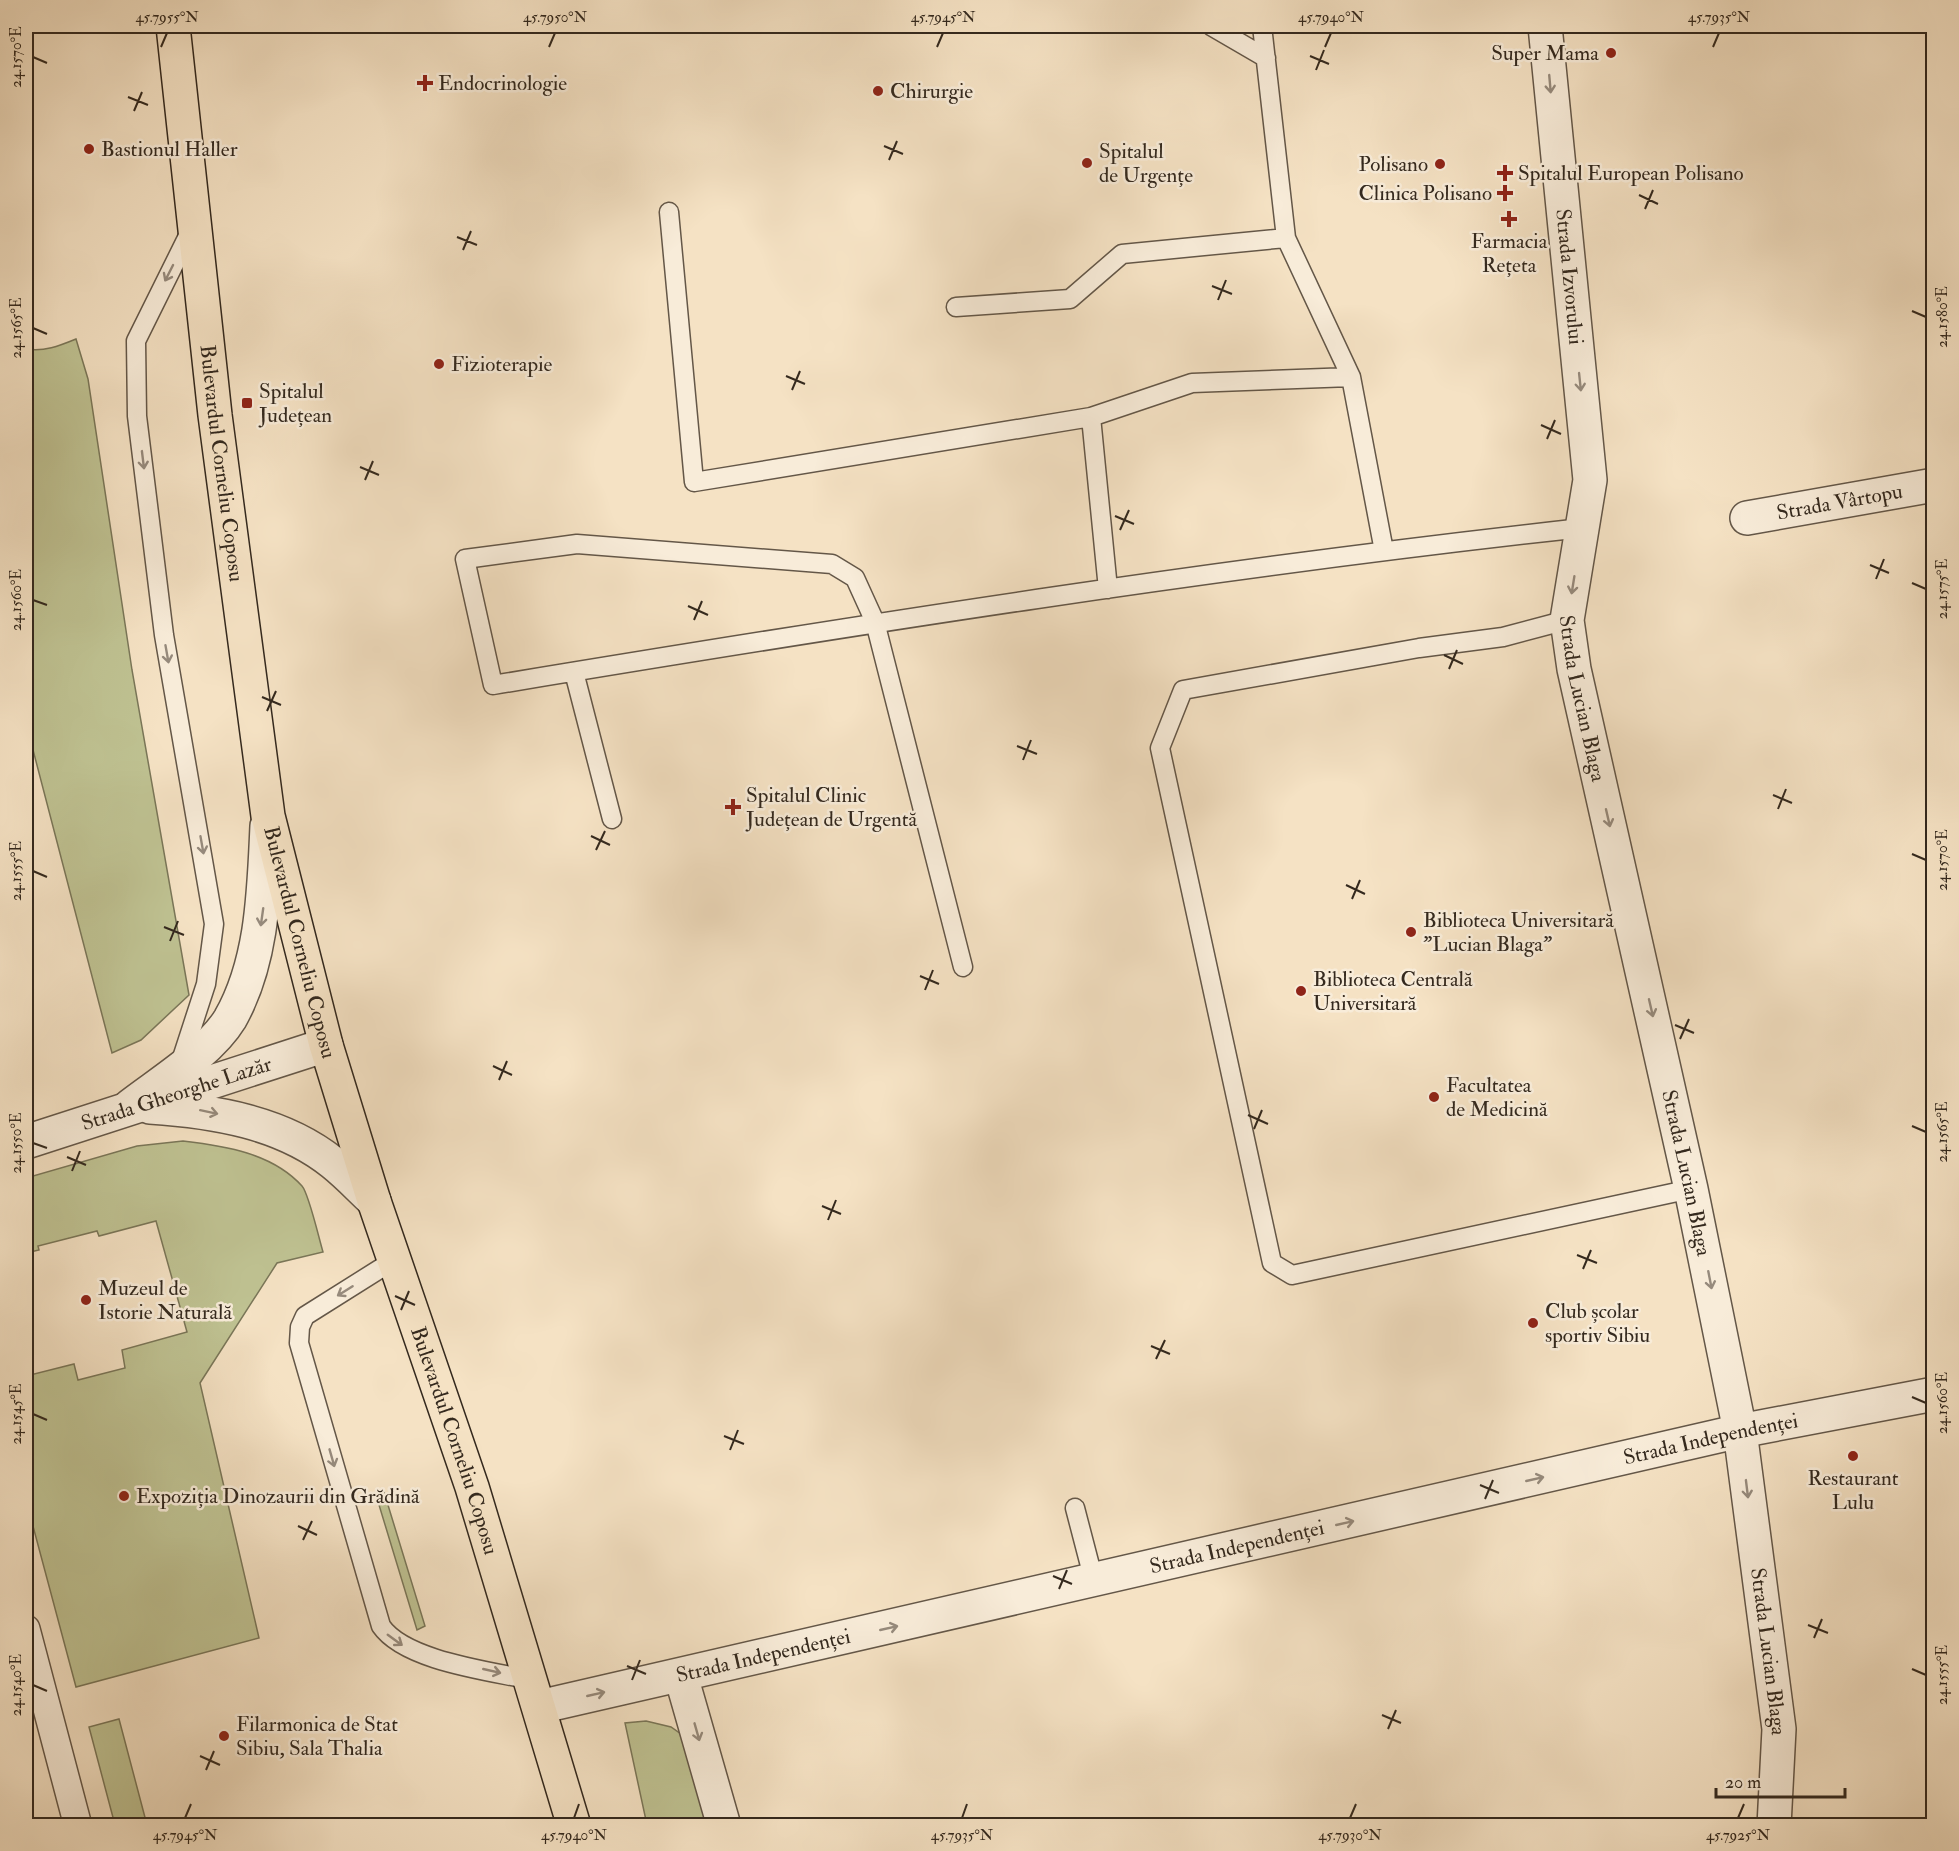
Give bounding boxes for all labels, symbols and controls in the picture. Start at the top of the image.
text: 45.7955°N [135,8,199,27]
text: 45.7950°N [523,8,588,27]
text: 45.7945°N [911,8,976,27]
text: 45.7940°N [1298,8,1364,27]
text: 45.7935°N [1688,8,1751,27]
text: 24.1570°E [7,26,26,88]
place label: Super Mama [1491,40,1599,67]
marker: Super Mama [1604,46,1618,60]
place label: Endocrinologie [438,70,567,97]
one-way arrow [1545,73,1556,93]
marker: Endocrinologie [416,74,434,92]
place label: Chirurgie [890,78,973,105]
marker: Chirurgie [871,84,885,98]
place label: Bastionul Haller [101,136,238,163]
place label: Spitalul de Urgențe [1099,138,1193,189]
marker: Bastionul Haller [82,142,96,156]
place label: Polisano [1359,151,1428,178]
marker: Spitalul de Urgențe [1080,156,1094,170]
marker: Polisano [1433,157,1447,171]
place label: Spitalul European Polisano [1518,160,1744,187]
marker: Spitalul European Polisano [1496,164,1514,182]
place label: Clinica Polisano [1358,180,1492,207]
marker: Clinica Polisano [1496,184,1514,202]
street label: Strada Izvorului [1550,208,1590,346]
marker: Farmacia Rețeta [1502,212,1516,226]
place label: Farmacia Rețeta [1471,228,1548,279]
one-way arrow [163,264,174,282]
text: 24.1580°E [1933,286,1952,348]
text: 24.1565°E [7,297,26,359]
street label: Bulevardul Corneliu Coposu [194,343,250,583]
place label: Fizioterapie [451,351,552,378]
marker: Fizioterapie [432,357,446,371]
one-way arrow [1575,372,1586,392]
place label: Spitalul Județean [258,378,332,429]
marker: Spitalul Județean [240,396,254,410]
one-way arrow [137,450,148,470]
street label: Strada Vârtopu [1774,477,1905,526]
text: 24.1575°E [1933,559,1952,619]
text: 24.1560°E [7,569,26,631]
one-way arrow [1567,575,1578,595]
street label: Strada Lucian Blaga [1553,613,1612,784]
one-way arrow [162,643,173,663]
place label: Spitalul Clinic Județean de Urgentă [745,782,918,833]
marker: Spitalul Clinic Județean de Urgentă [724,798,742,816]
one-way arrow [1603,807,1614,827]
street label: Bulevardul Corneliu Coposu [258,823,343,1062]
text: 24.1570°E [1933,829,1952,891]
one-way arrow [197,835,208,855]
text: 24.1555°E [7,841,26,901]
one-way arrow [256,906,267,926]
place label: Biblioteca Universitară "Lucian Blaga" [1423,907,1614,958]
marker: Biblioteca Universitară "Lucian Blaga" [1404,925,1418,939]
place label: Biblioteca Centrală Universitară [1313,966,1473,1017]
marker: Biblioteca Centrală Universitară [1294,984,1308,998]
one-way arrow [1645,998,1657,1017]
street label: Strada Gheorghe Lazăr [78,1050,275,1137]
place label: Facultatea de Medicină [1446,1072,1548,1123]
street label: Strada Lucian Blaga [1656,1087,1718,1259]
marker: Facultatea de Medicină [1427,1090,1441,1104]
text: 24.1565°E [1933,1101,1952,1163]
one-way arrow [199,1107,218,1119]
text: 24.1550°E [7,1112,26,1174]
one-way arrow [1705,1270,1716,1290]
place label: Muzeul de Istorie Naturală [98,1275,232,1326]
one-way arrow [336,1284,353,1297]
marker: Muzeul de Istorie Naturală [79,1293,93,1307]
place label: Club școlar sportiv Sibiu [1545,1298,1650,1349]
marker: Club școlar sportiv Sibiu [1526,1316,1540,1330]
street label: Bulevardul Corneliu Coposu [405,1323,505,1558]
text: 24.1560°E [1933,1372,1952,1434]
text: 24.1545°E [7,1383,26,1445]
street label: Strada Independenței [1621,1407,1801,1471]
one-way arrow [327,1448,338,1467]
marker: Restaurant Lulu [1846,1449,1860,1463]
place label: Restaurant Lulu [1807,1465,1899,1516]
one-way arrow [1525,1473,1544,1485]
one-way arrow [1742,1479,1753,1498]
place label: Expoziția Dinozaurii din Grădină [136,1483,420,1510]
marker: Expoziția Dinozaurii din Grădină [117,1489,131,1503]
street label: Strada Independenței [1147,1513,1327,1580]
one-way arrow [1335,1517,1354,1528]
street label: Strada Lucian Blaga [1745,1566,1793,1737]
one-way arrow [879,1621,898,1633]
street label: Strada Independenței [673,1622,853,1689]
one-way arrow [387,1634,403,1646]
text: 24.1555°E [1933,1645,1952,1705]
text: 24.1540°E [7,1654,26,1716]
one-way arrow [482,1665,501,1677]
one-way arrow [587,1687,606,1699]
place label: Filarmonica de Stat Sibiu, Sala Thalia [236,1711,398,1762]
one-way arrow [692,1722,704,1741]
marker: Filarmonica de Stat Sibiu, Sala Thalia [217,1729,231,1743]
scale bar [1716,1761,1845,1799]
text: 20 m [1725,1771,1761,1794]
text: 45.7945°N [153,1826,218,1845]
text: 45.7940°N [541,1826,607,1845]
text: 45.7935°N [931,1826,994,1845]
text: 45.7930°N [1318,1826,1382,1845]
text: 45.7925°N [1706,1826,1771,1845]

